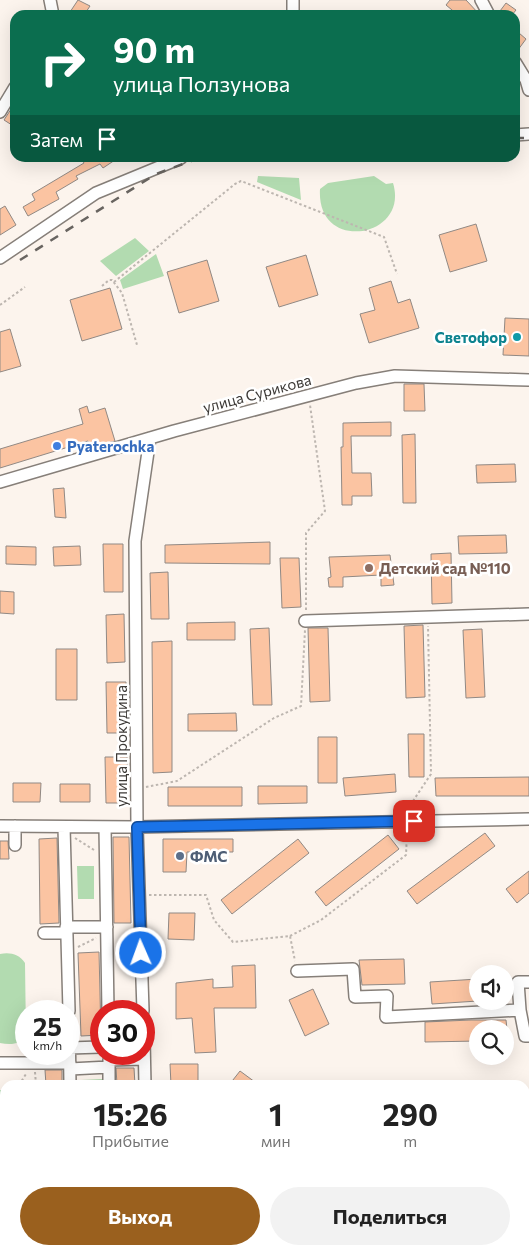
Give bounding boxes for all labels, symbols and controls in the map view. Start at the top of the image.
text: 90 m [113,27,195,70]
icon: right [30,30,95,95]
text: улица Ползунова [113,70,290,97]
icon: arrive [93,125,121,153]
text: Затем [30,128,83,151]
place label: Светофор [435,328,507,346]
marker: Светофор [511,331,523,343]
street label: улица Сурикова [201,370,313,416]
place label: Pyaterochka [67,437,154,455]
marker: Pyaterochka [51,440,63,452]
place label: Детский сад №110 [379,559,511,577]
marker: Детский сад №110 [363,562,375,574]
street label: улица Прокудина [112,685,130,807]
pin [393,800,435,842]
icon: arrive [400,807,428,835]
place label: ФМС [190,847,228,865]
marker: ФМС [174,850,186,862]
position arrow [114,926,166,978]
map controls [469,965,514,1065]
button: sound [469,965,514,1010]
speed limit sign: 30 [90,1000,155,1065]
text: 25 [33,1011,62,1041]
button: search [469,1020,514,1065]
text: km/h [33,1038,62,1052]
text: 15:26 [93,1095,168,1132]
text: 1 [269,1095,283,1132]
text: 290 [383,1095,438,1132]
text: Прибытие [92,1131,169,1150]
text: мин [261,1131,291,1150]
text: m [403,1131,417,1150]
button: Выход [20,1187,260,1245]
button: Поделиться [270,1187,510,1245]

